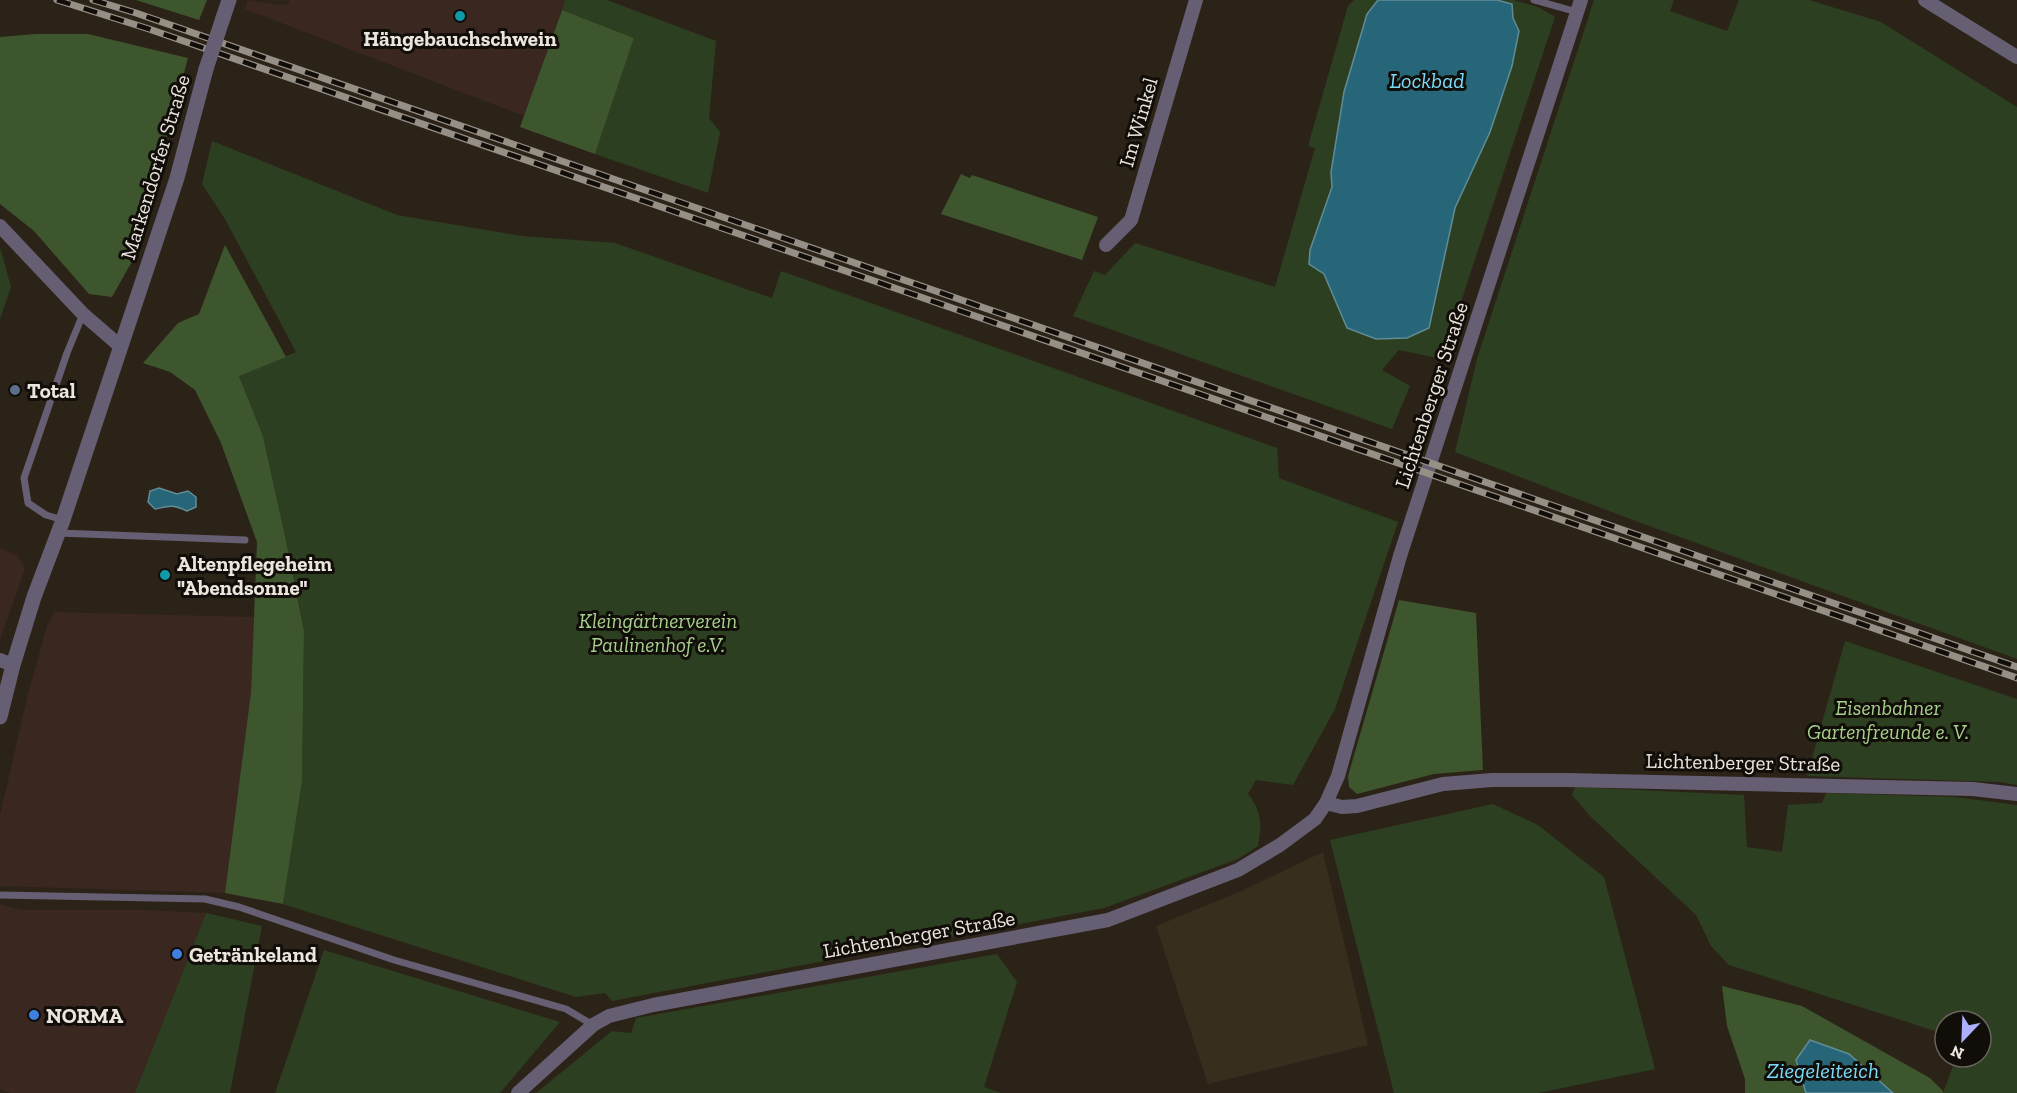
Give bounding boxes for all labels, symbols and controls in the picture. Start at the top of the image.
marker: Hängebauchschwein [453,9,467,23]
place label: Hängebauchschwein [363,26,557,51]
water label: Lockbad [1389,67,1465,94]
street label: Markendorfer Straße [115,71,195,262]
street label: Im Winkel [1113,74,1163,170]
street label: Lichtenberger Straße [1389,299,1473,491]
place label: Total [27,378,76,403]
marker: Total [8,383,22,397]
place label: Altenpflegeheim "Abendsonne" [177,551,333,600]
marker: Altenpflegeheim "Abendsonne" [158,568,172,582]
park label: Kleingärtnerverein Paulinenhof e.V. [579,608,737,657]
park label: Eisenbahner Gartenfreunde e. V. [1807,695,1969,744]
street label: Lichtenberger Straße [1646,748,1841,776]
street label: Lichtenberger Straße [821,905,1017,963]
place label: Getränkeland [189,942,317,967]
marker: Getränkeland [170,947,184,961]
place label: NORMA [46,1003,124,1028]
marker: NORMA [27,1008,41,1022]
north arrow [1933,1009,1993,1069]
text: N [1948,1041,1967,1063]
water label: Ziegeleiteich [1767,1057,1879,1084]

